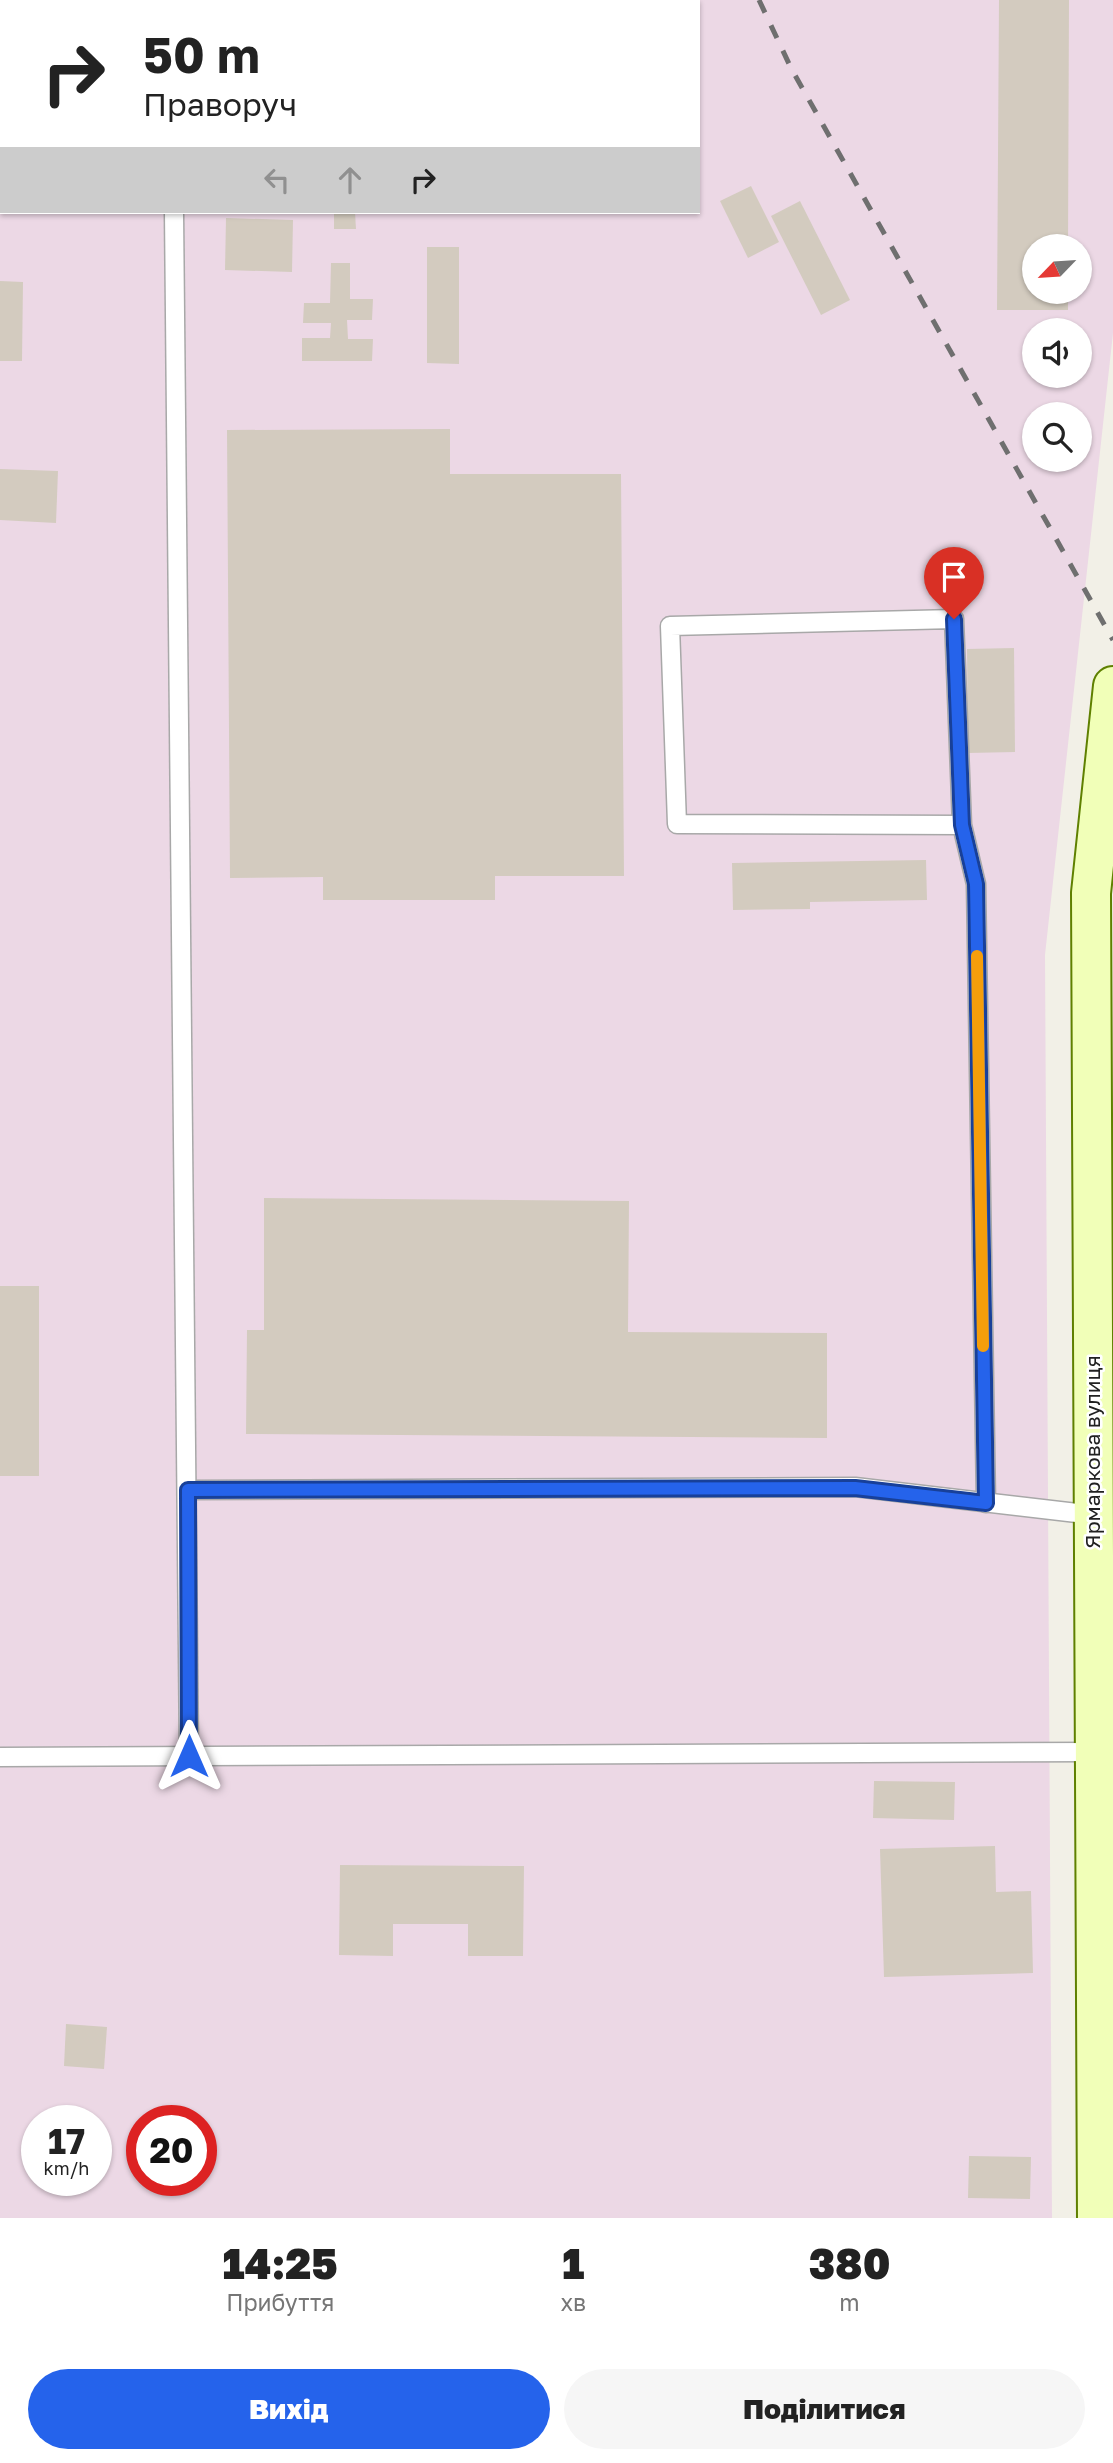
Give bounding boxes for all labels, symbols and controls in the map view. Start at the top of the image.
text: 50 m [143,25,260,84]
icon: right [28,28,119,119]
text: Праворуч [143,85,297,123]
icon: left [258,161,296,199]
icon: ahead [331,161,369,199]
icon: right [404,161,442,199]
north arrow [1022,234,1092,304]
map controls [1022,234,1092,472]
button: sound [1022,318,1092,388]
button: search [1022,402,1092,472]
pin [924,547,984,619]
icon: arrive [935,558,973,596]
street label: Ярмаркова вулиця [1079,1355,1105,1549]
position arrow [152,1719,226,1793]
speed limit sign: 20 [126,2105,217,2196]
text: 17 [48,2120,85,2162]
text: km/h [44,2157,89,2179]
text: 14:25 [223,2238,338,2288]
text: 1 [562,2238,584,2288]
text: 380 [809,2238,890,2288]
text: Прибуття [226,2288,334,2316]
text: хв [560,2288,586,2316]
text: m [839,2288,860,2316]
button: Вихід [28,2369,550,2449]
button: Поділитися [564,2369,1085,2449]

